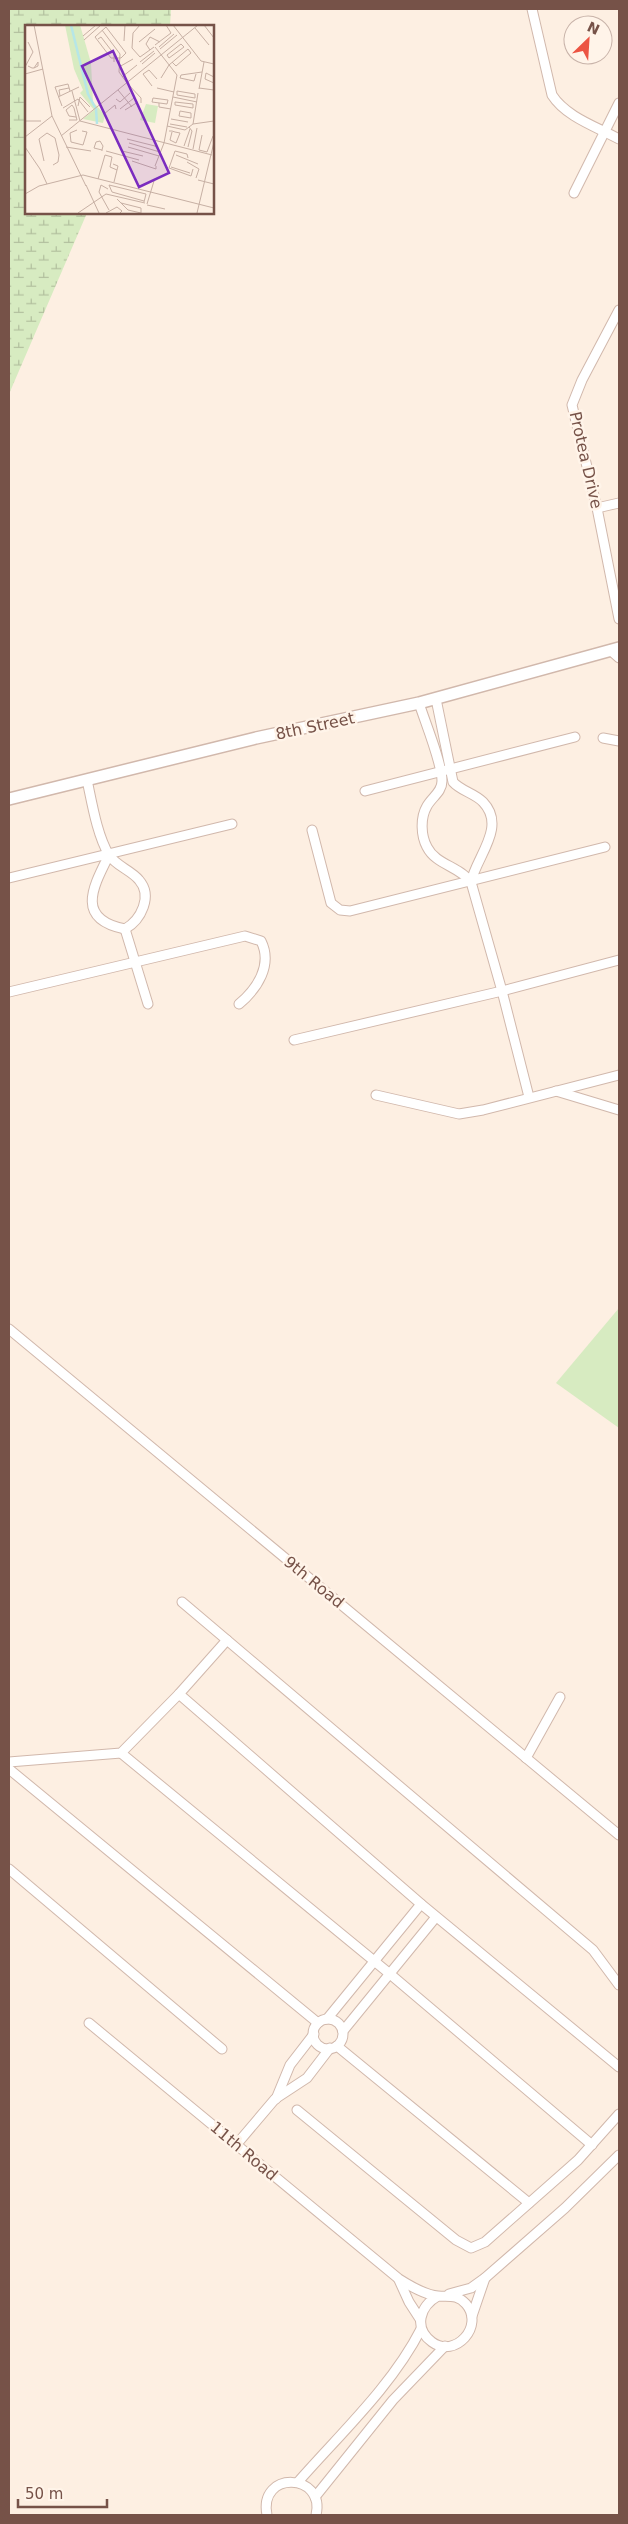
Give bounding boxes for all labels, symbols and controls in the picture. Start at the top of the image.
north arrow [563,15,613,65]
text: N [585,18,602,38]
inset map [25,25,214,214]
street label: Protea Drive [566,410,606,510]
street label: 8th Street [274,708,356,744]
street label: 9th Road [280,1552,348,1612]
street label: 11th Road [206,2117,282,2185]
scale bar [18,2476,106,2508]
text: 50 m [25,2485,63,2503]

